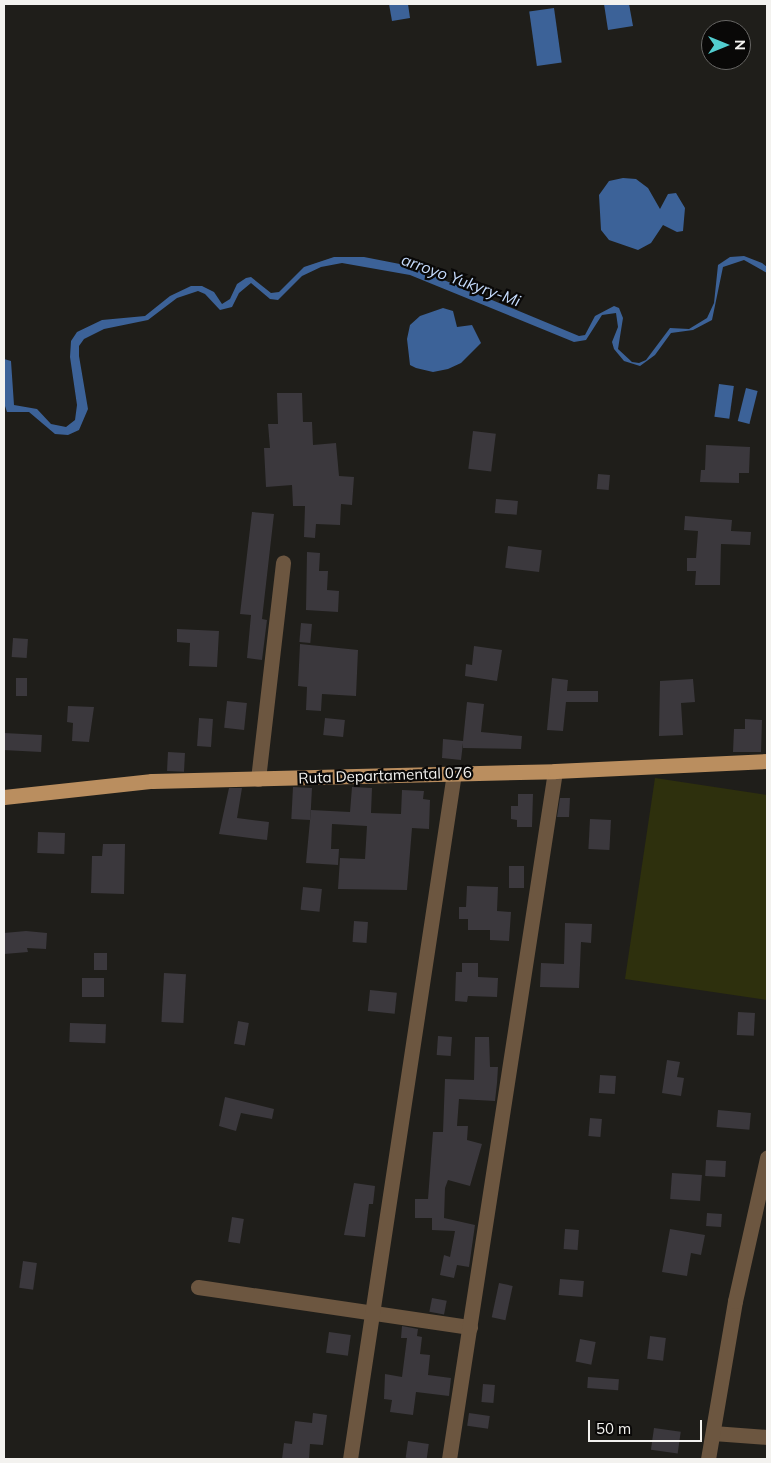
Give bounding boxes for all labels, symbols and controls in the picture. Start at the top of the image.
north arrow [701,20,751,70]
text: N [731,40,749,50]
water label: arroyo Yukyry-Mi [399,250,523,310]
street label: Ruta Departamental 076 [298,763,472,787]
scale bar [591,1410,705,1442]
text: 50 m [596,1419,631,1438]

